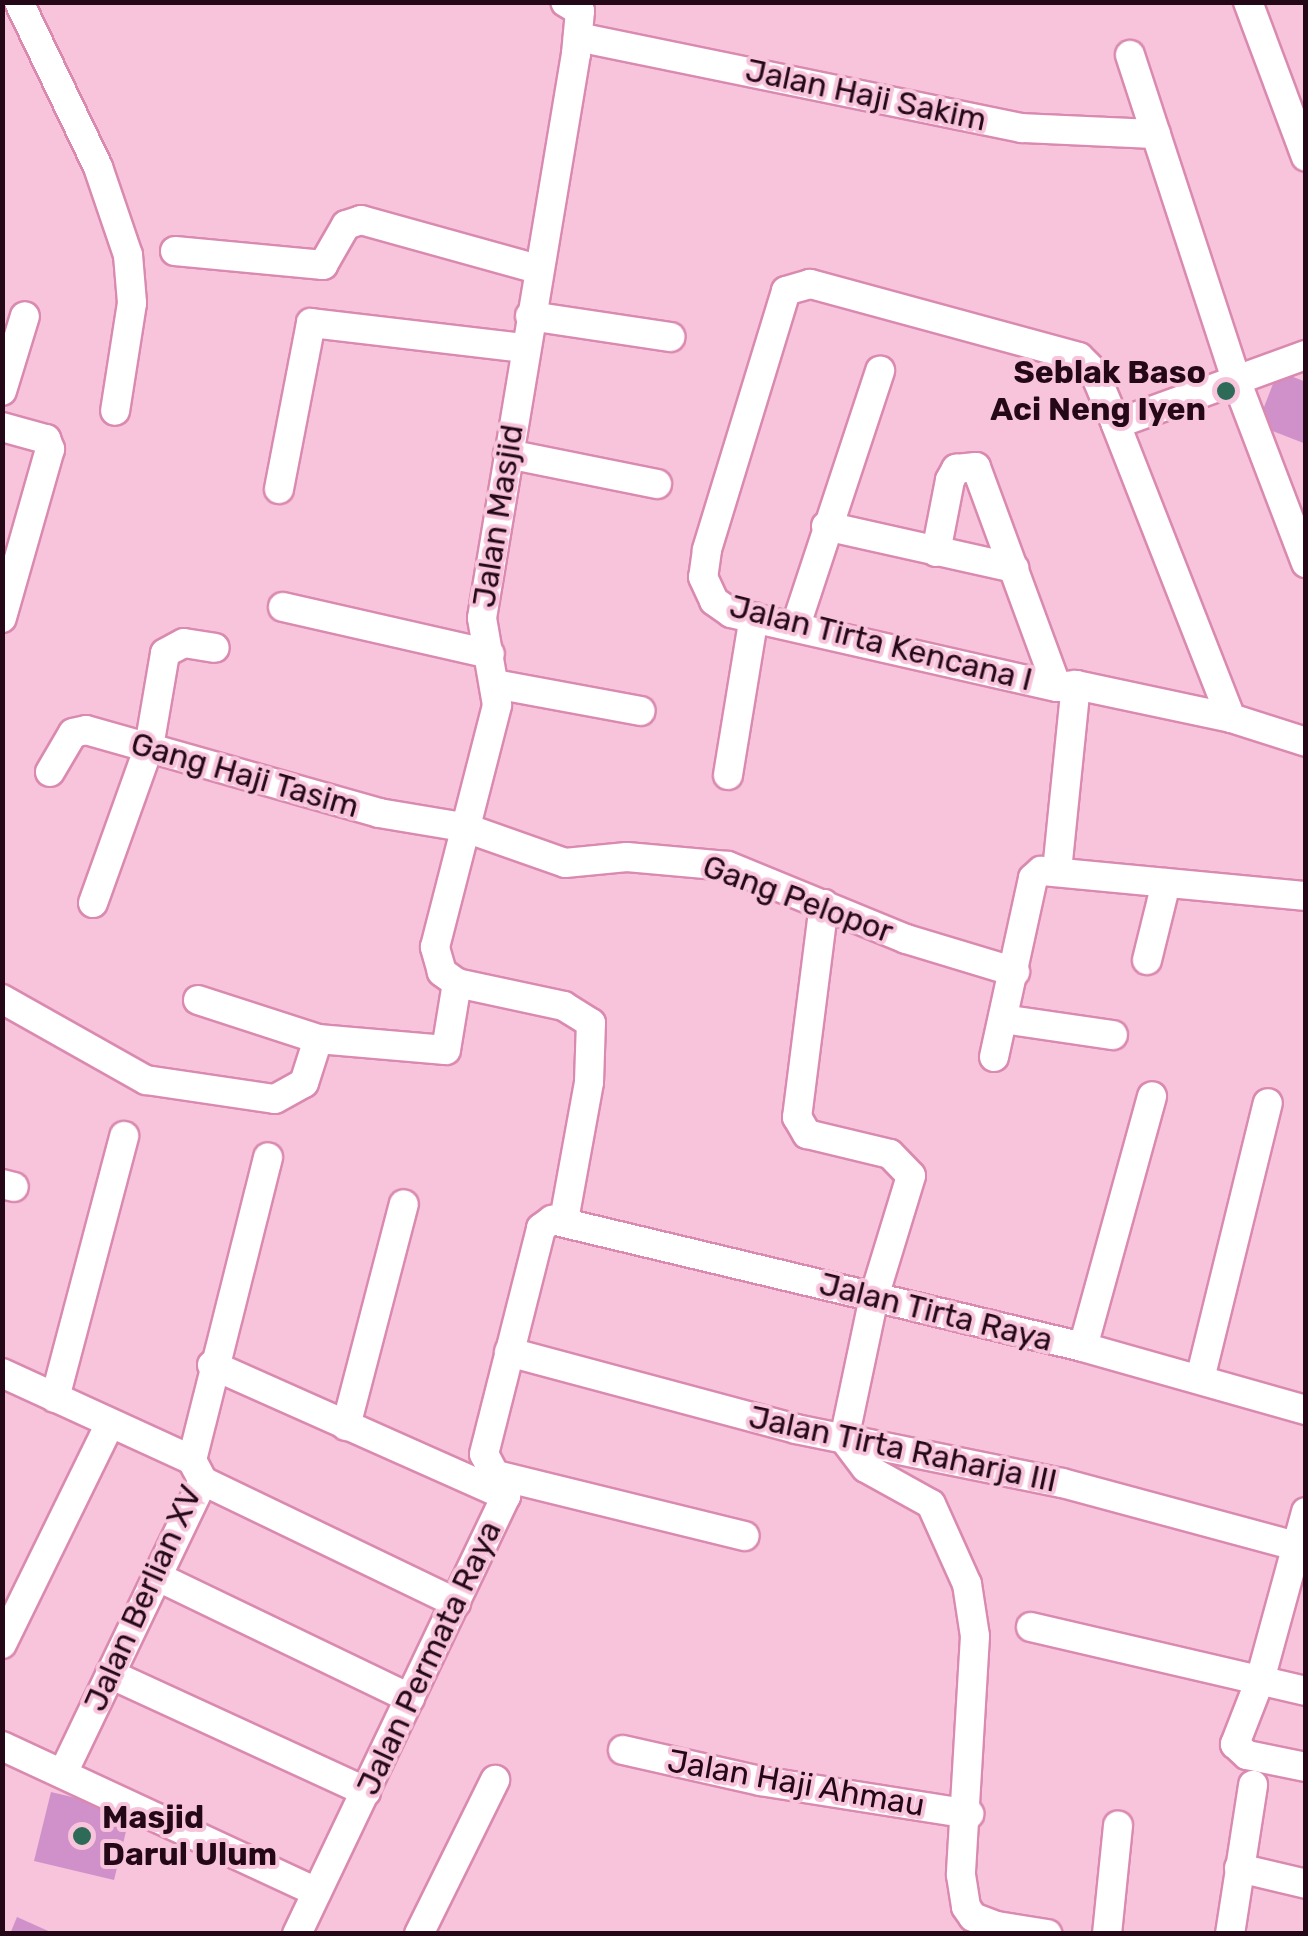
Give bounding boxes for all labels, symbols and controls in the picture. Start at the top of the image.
street label: Jalan Haji Sakim [742,51,990,139]
place label: Seblak Baso Aci Neng Iyen [990,354,1206,429]
marker: Seblak Baso Aci Neng Iyen [1215,380,1237,402]
street label: Jalan Masjid [465,422,531,610]
street label: Jalan Tirta Kencana I [725,587,1037,699]
street label: Gang Haji Tasim [126,724,364,826]
street label: Gang Pelopor [698,847,898,951]
street label: Jalan Tirta Raya [815,1264,1057,1360]
street label: Jalan Tirta Raharja III [745,1398,1061,1500]
street label: Jalan Berlian XV [76,1479,210,1717]
street label: Jalan Permata Raya [349,1515,509,1801]
street label: Jalan Haji Ahmau [664,1741,928,1825]
place label: Masjid Darul Ulum [102,1799,277,1874]
marker: Masjid Darul Ulum [71,1825,93,1847]

